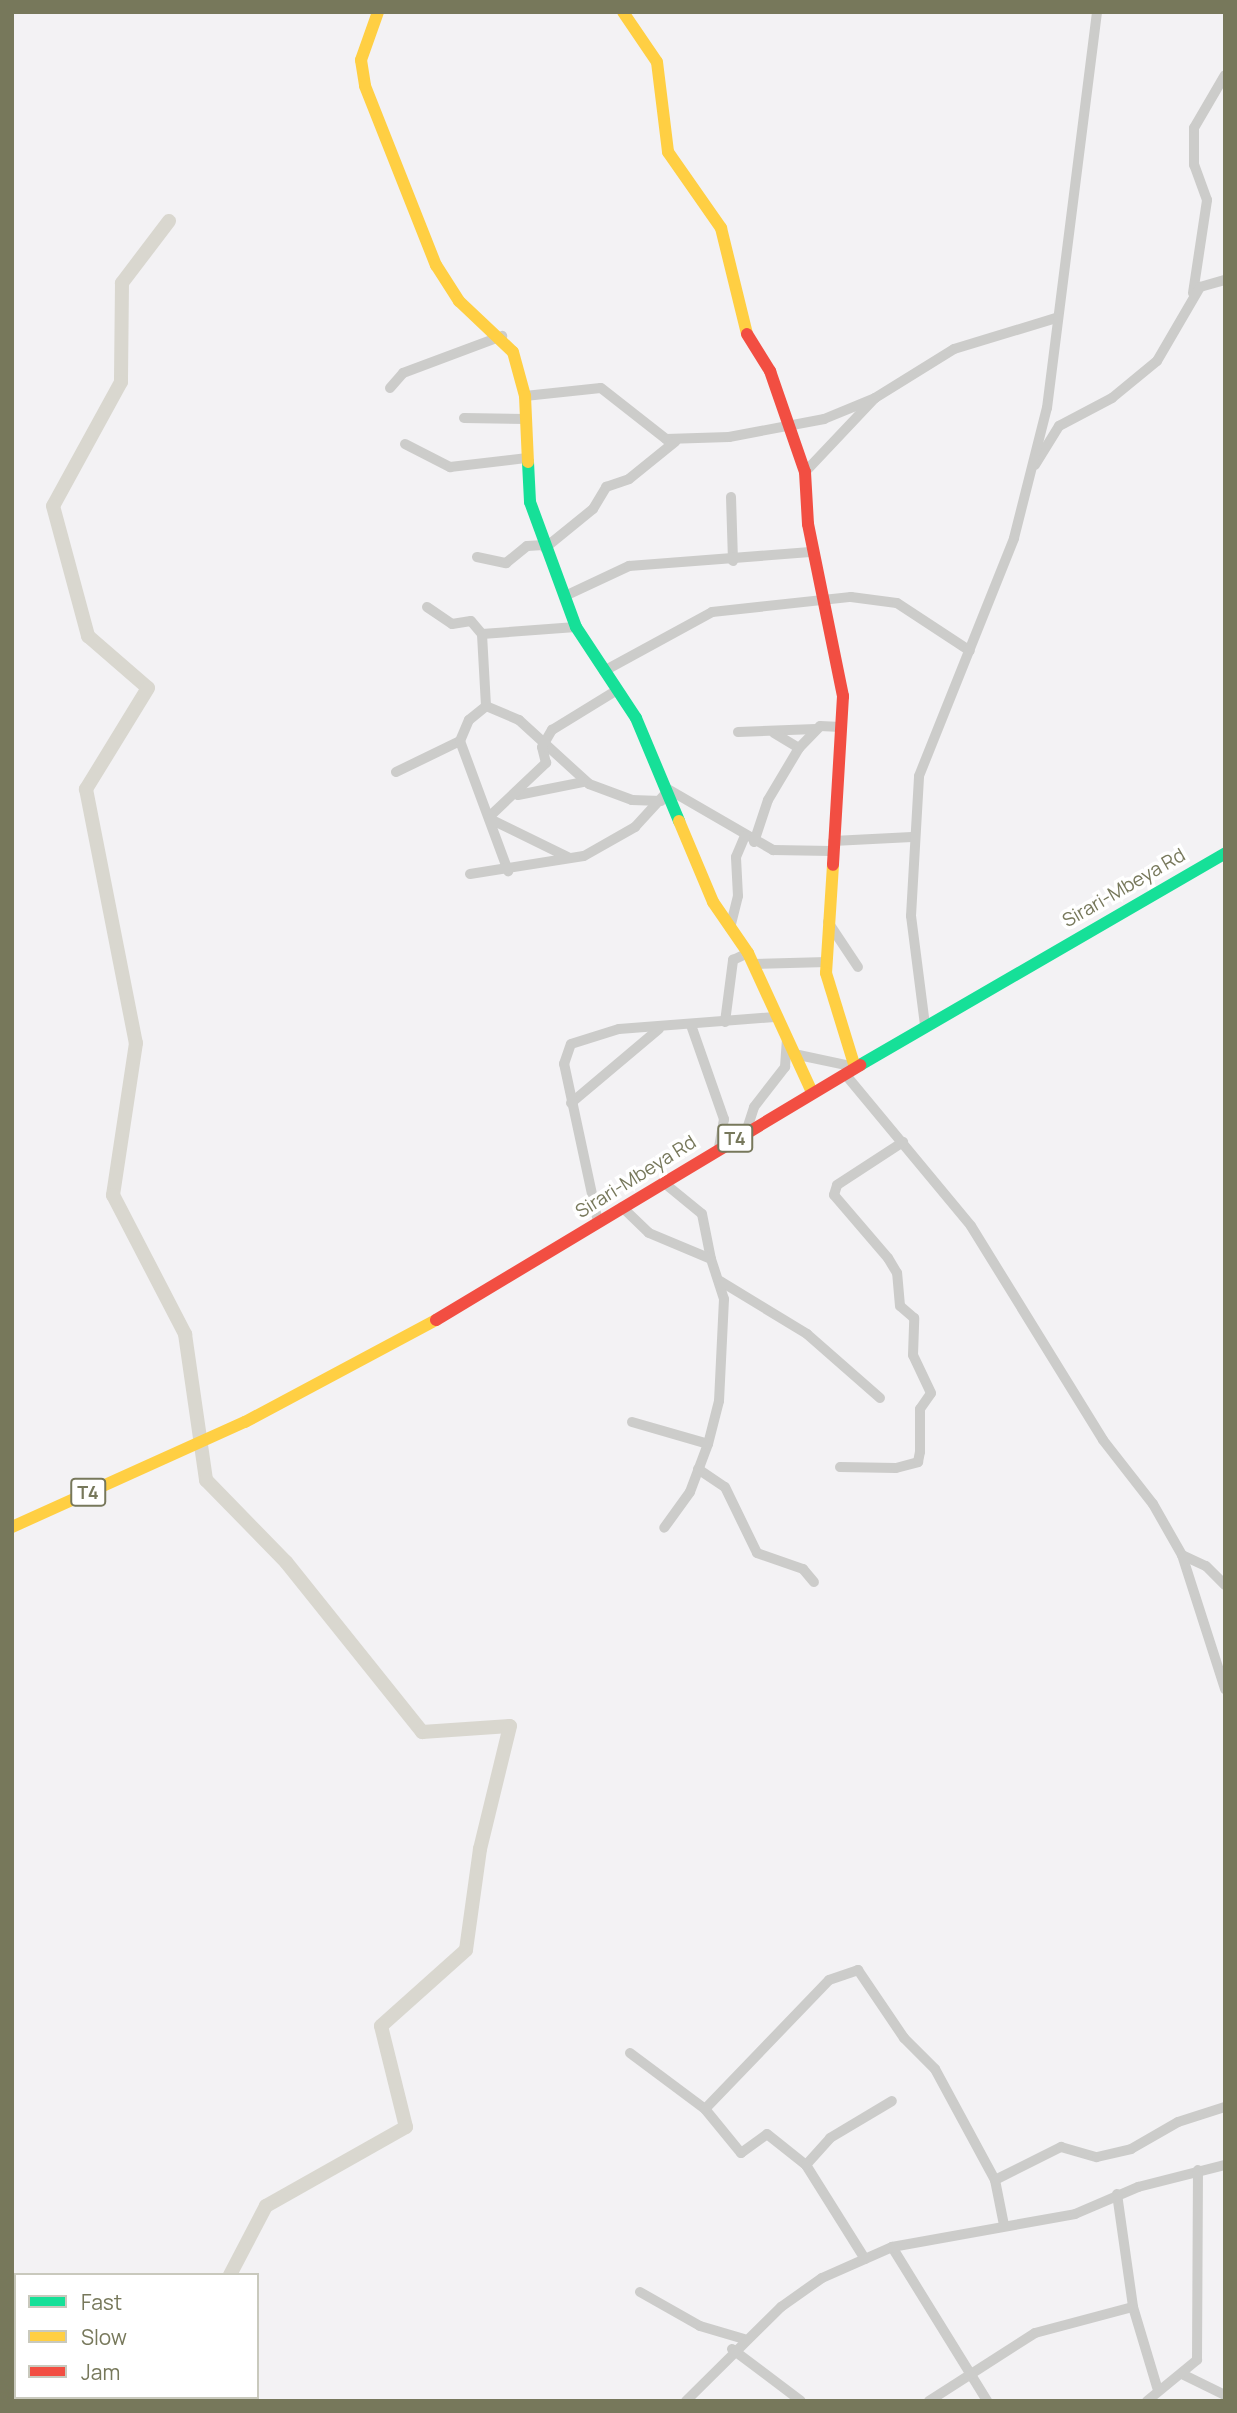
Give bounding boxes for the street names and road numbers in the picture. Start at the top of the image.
street label: Sirari-Mbeya Rd [1059,844,1189,932]
road number: T4 [716,1124,754,1153]
street label: Sirari-Mbeya Rd [572,1131,700,1223]
road number: T4 [69,1478,107,1506]

